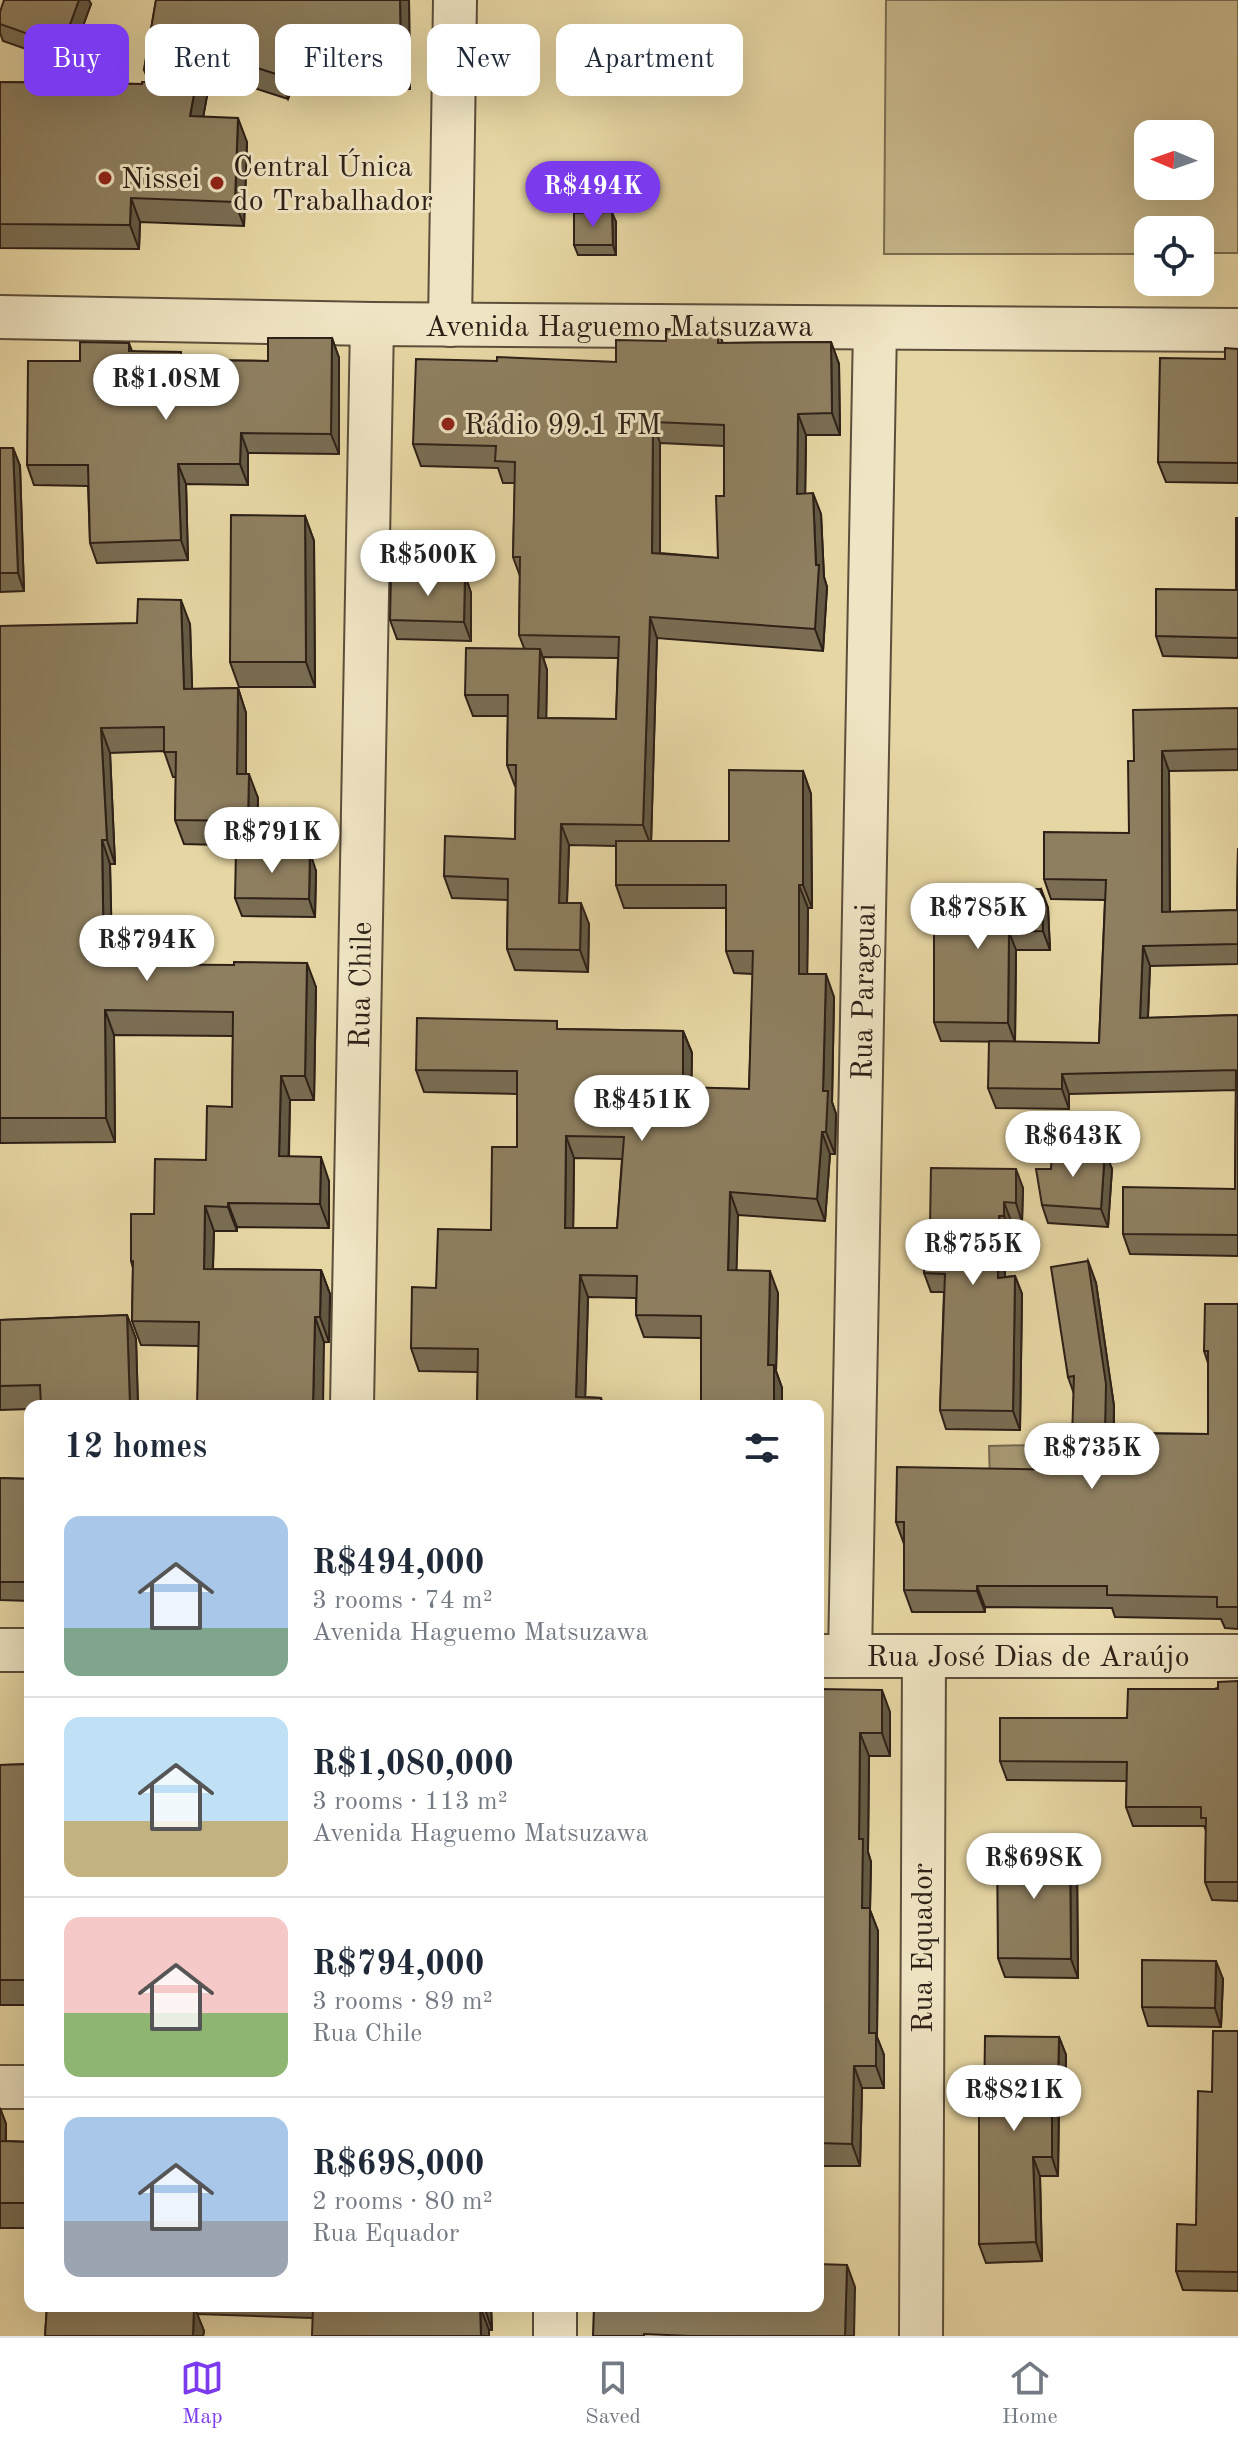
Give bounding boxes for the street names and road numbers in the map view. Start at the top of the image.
street label: Avenida Haguemo Matsuzawa [425,313,813,343]
street label: Rua Paraguai [848,903,882,1081]
street label: Rua Chile [346,921,378,1049]
street label: Rua José Dias de Araújo [866,1643,1190,1673]
street label: Rua Equador [909,1863,939,2033]

